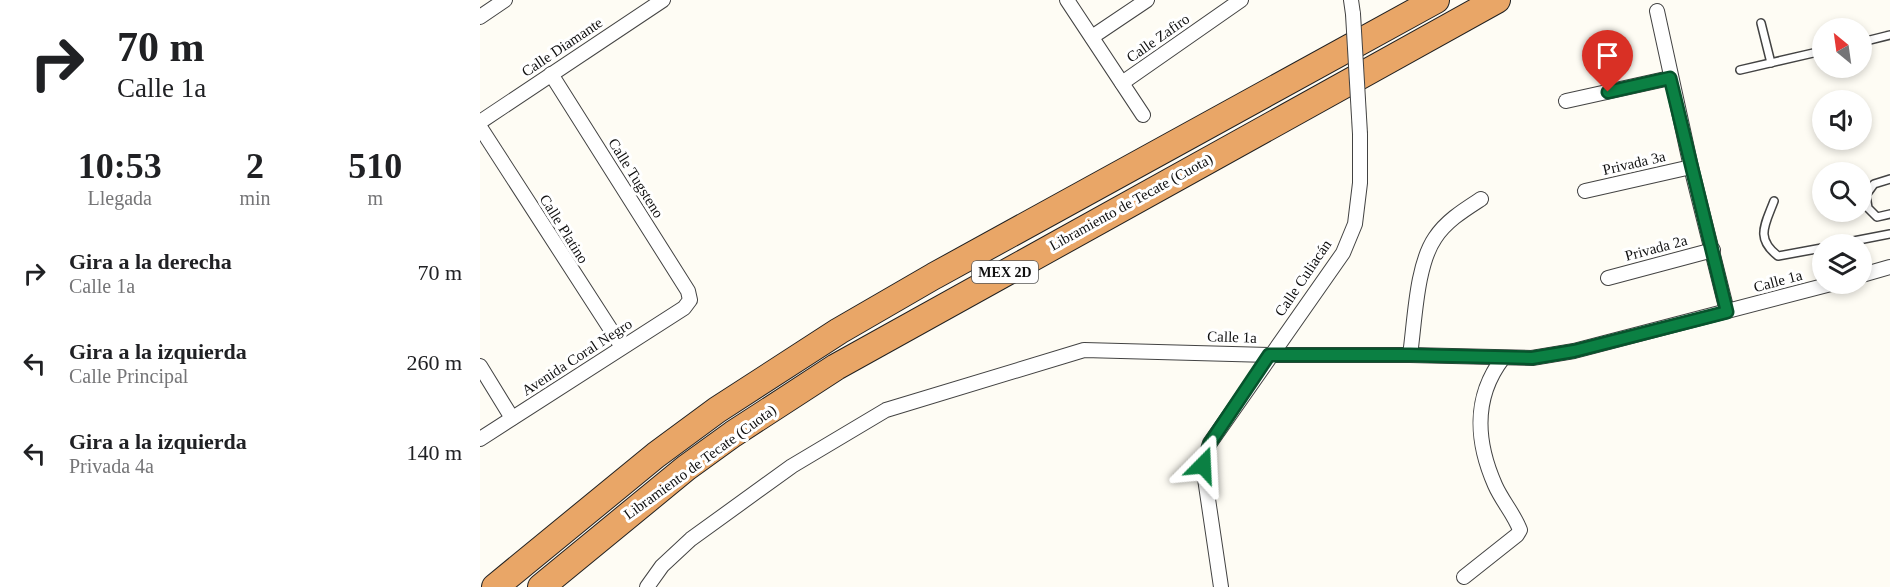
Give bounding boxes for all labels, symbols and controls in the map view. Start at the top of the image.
street label: Calle Zafiro [1124,11,1192,65]
street label: Calle Diamante [519,14,606,80]
north arrow [1812,18,1872,78]
map controls [1812,18,1872,294]
icon: right [18,24,96,102]
text: 70 m [117,24,205,70]
pin [1582,30,1633,92]
icon: arrive [1591,39,1624,72]
text: Calle 1a [117,73,206,103]
button: sound [1812,90,1872,150]
street label: Calle Tugsteno [605,135,667,221]
text: 10:53 [78,146,162,186]
text: 2 [246,146,264,186]
text: 510 [348,146,402,186]
street label: Privada 3a [1601,148,1667,178]
street label: Libramiento de Tecate (Cuota) [1047,150,1216,254]
button: search [1812,162,1872,222]
text: Llegada [88,187,152,209]
text: min [239,187,271,209]
text: m [368,187,383,209]
street label: Calle Platino [537,192,591,266]
street label: Privada 2a [1623,232,1689,264]
button: layers [1812,234,1872,294]
street label: Calle Culiacán [1272,236,1335,319]
text: Gira a la derecha [69,249,232,274]
icon: right [18,257,51,290]
text: 70 m [417,260,462,285]
road number: MEX 2D [972,261,1038,283]
street label: Calle 1a [1752,267,1804,295]
text: Calle 1a [69,275,135,297]
street label: Avenida Coral Negro [519,315,635,399]
street label: Calle 1a [1207,328,1257,346]
text: Gira a la izquierda [69,339,247,364]
icon: left [18,347,51,380]
text: 260 m [406,350,462,375]
text: Calle Principal [69,365,188,387]
street label: Libramiento de Tecate (Cuota) [621,401,780,523]
text: Gira a la izquierda [69,429,247,454]
position arrow [1171,433,1235,497]
icon: left [18,437,51,470]
text: 140 m [406,440,462,465]
text: Privada 4a [69,455,154,477]

